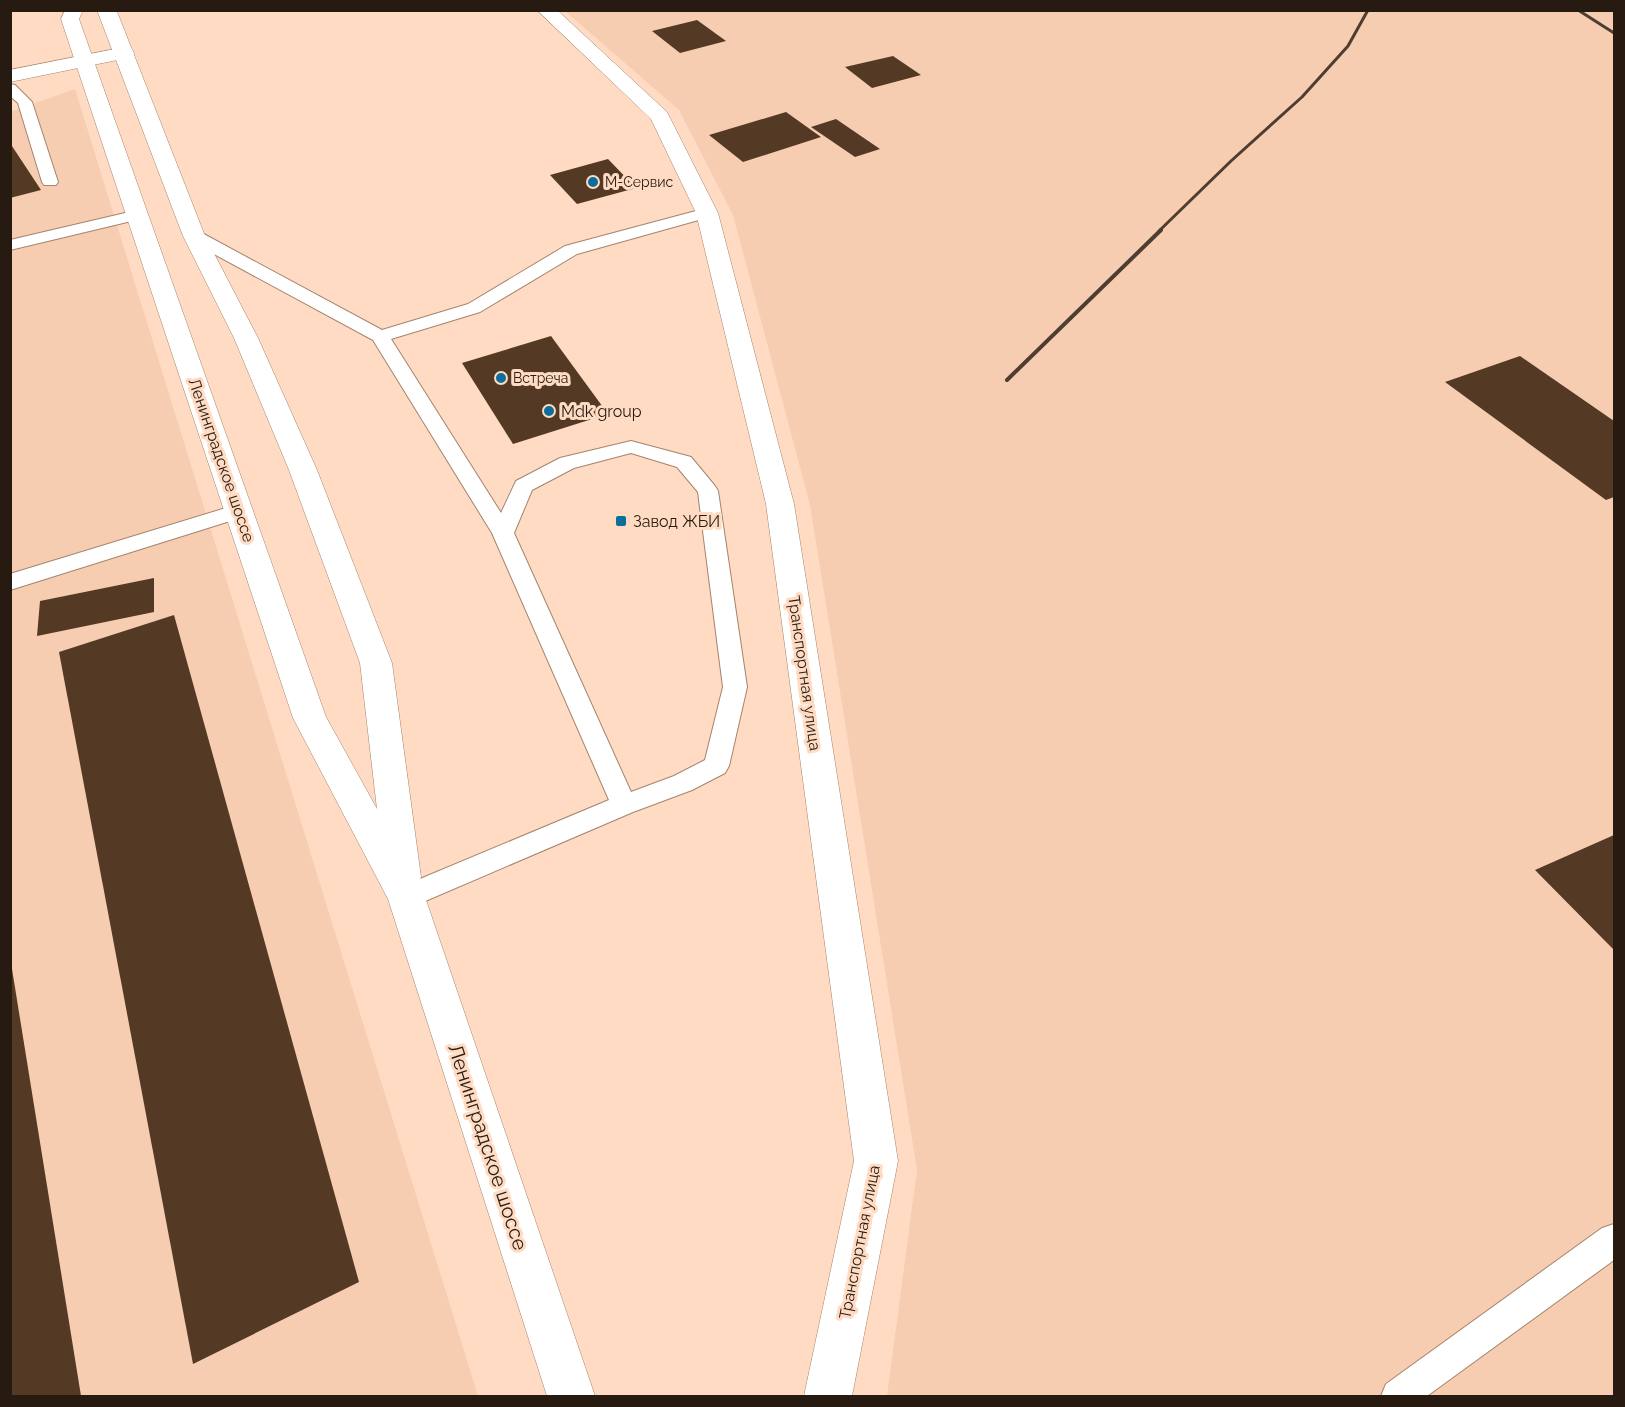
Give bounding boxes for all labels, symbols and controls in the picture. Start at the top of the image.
place label: М-Сервис [605,174,673,190]
marker: М-Сервис [586,175,600,189]
place label: Встреча [513,370,568,386]
marker: Встреча [494,371,508,385]
street label: Ленинградское шоссе [184,376,259,545]
place label: Mdk group [561,402,642,421]
marker: Mdk group [542,404,556,418]
place label: Завод ЖБИ [633,512,720,531]
marker: Завод ЖБИ [614,514,628,528]
street label: Транспортная улица [784,594,825,752]
street label: Ленинградское шоссе [443,1041,533,1253]
street label: Транспортная улица [835,1164,884,1321]

